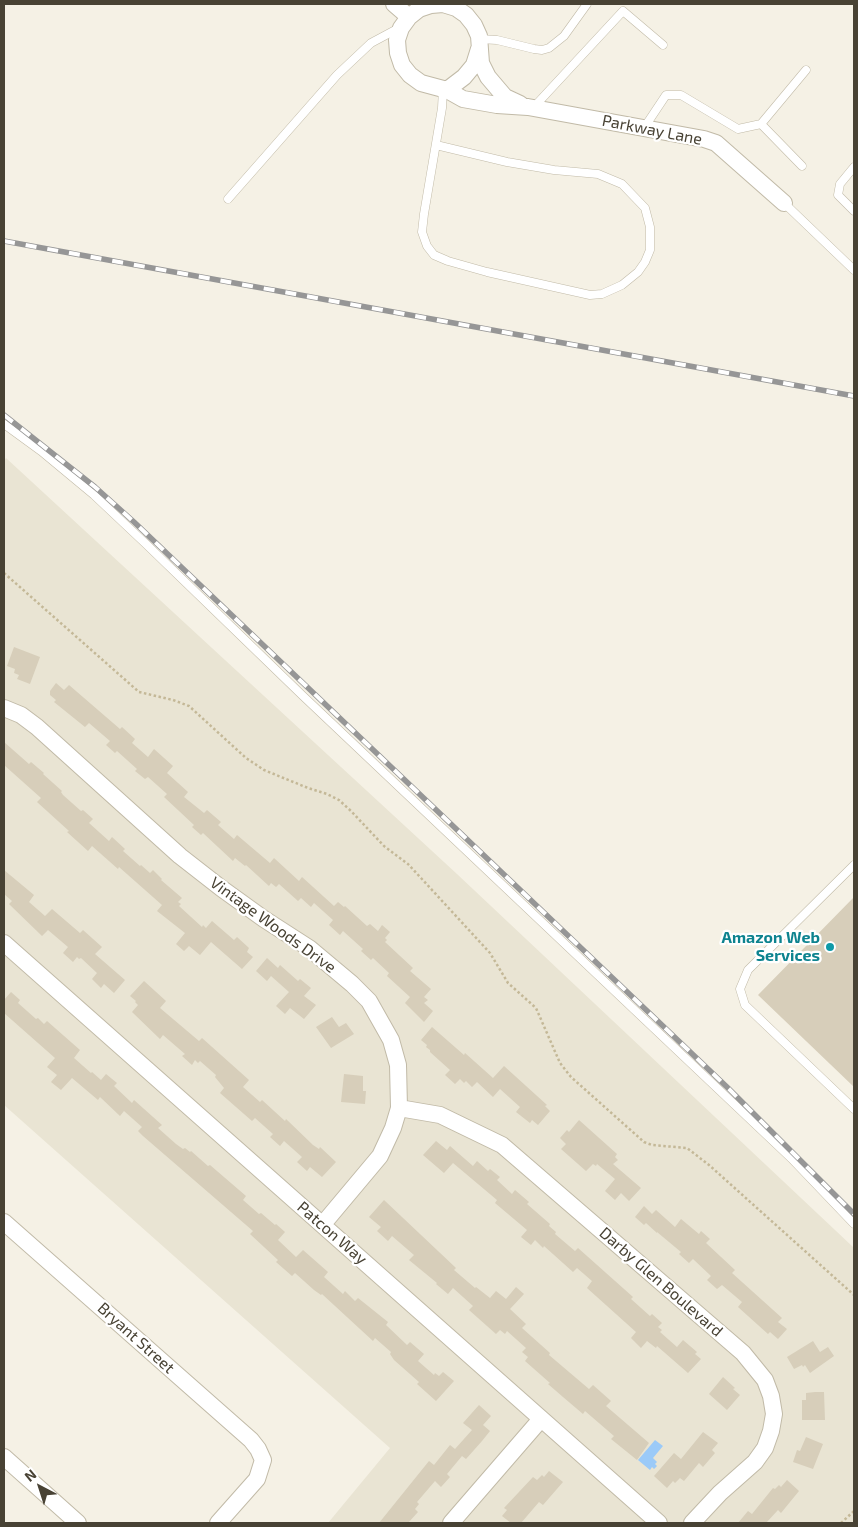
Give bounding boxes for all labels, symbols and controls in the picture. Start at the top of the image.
street label: Parkway Lane [600,111,704,149]
street label: Vintage Woods Drive [206,873,340,977]
place label: Amazon Web Services [722,928,820,966]
marker: Amazon Web Services [824,941,836,953]
street label: Patcon Way [293,1198,371,1268]
street label: Darby Glen Boulevard [595,1223,727,1341]
street label: Bryant Street [94,1298,178,1378]
north arrow [15,1462,65,1512]
text: N [21,1465,39,1485]

